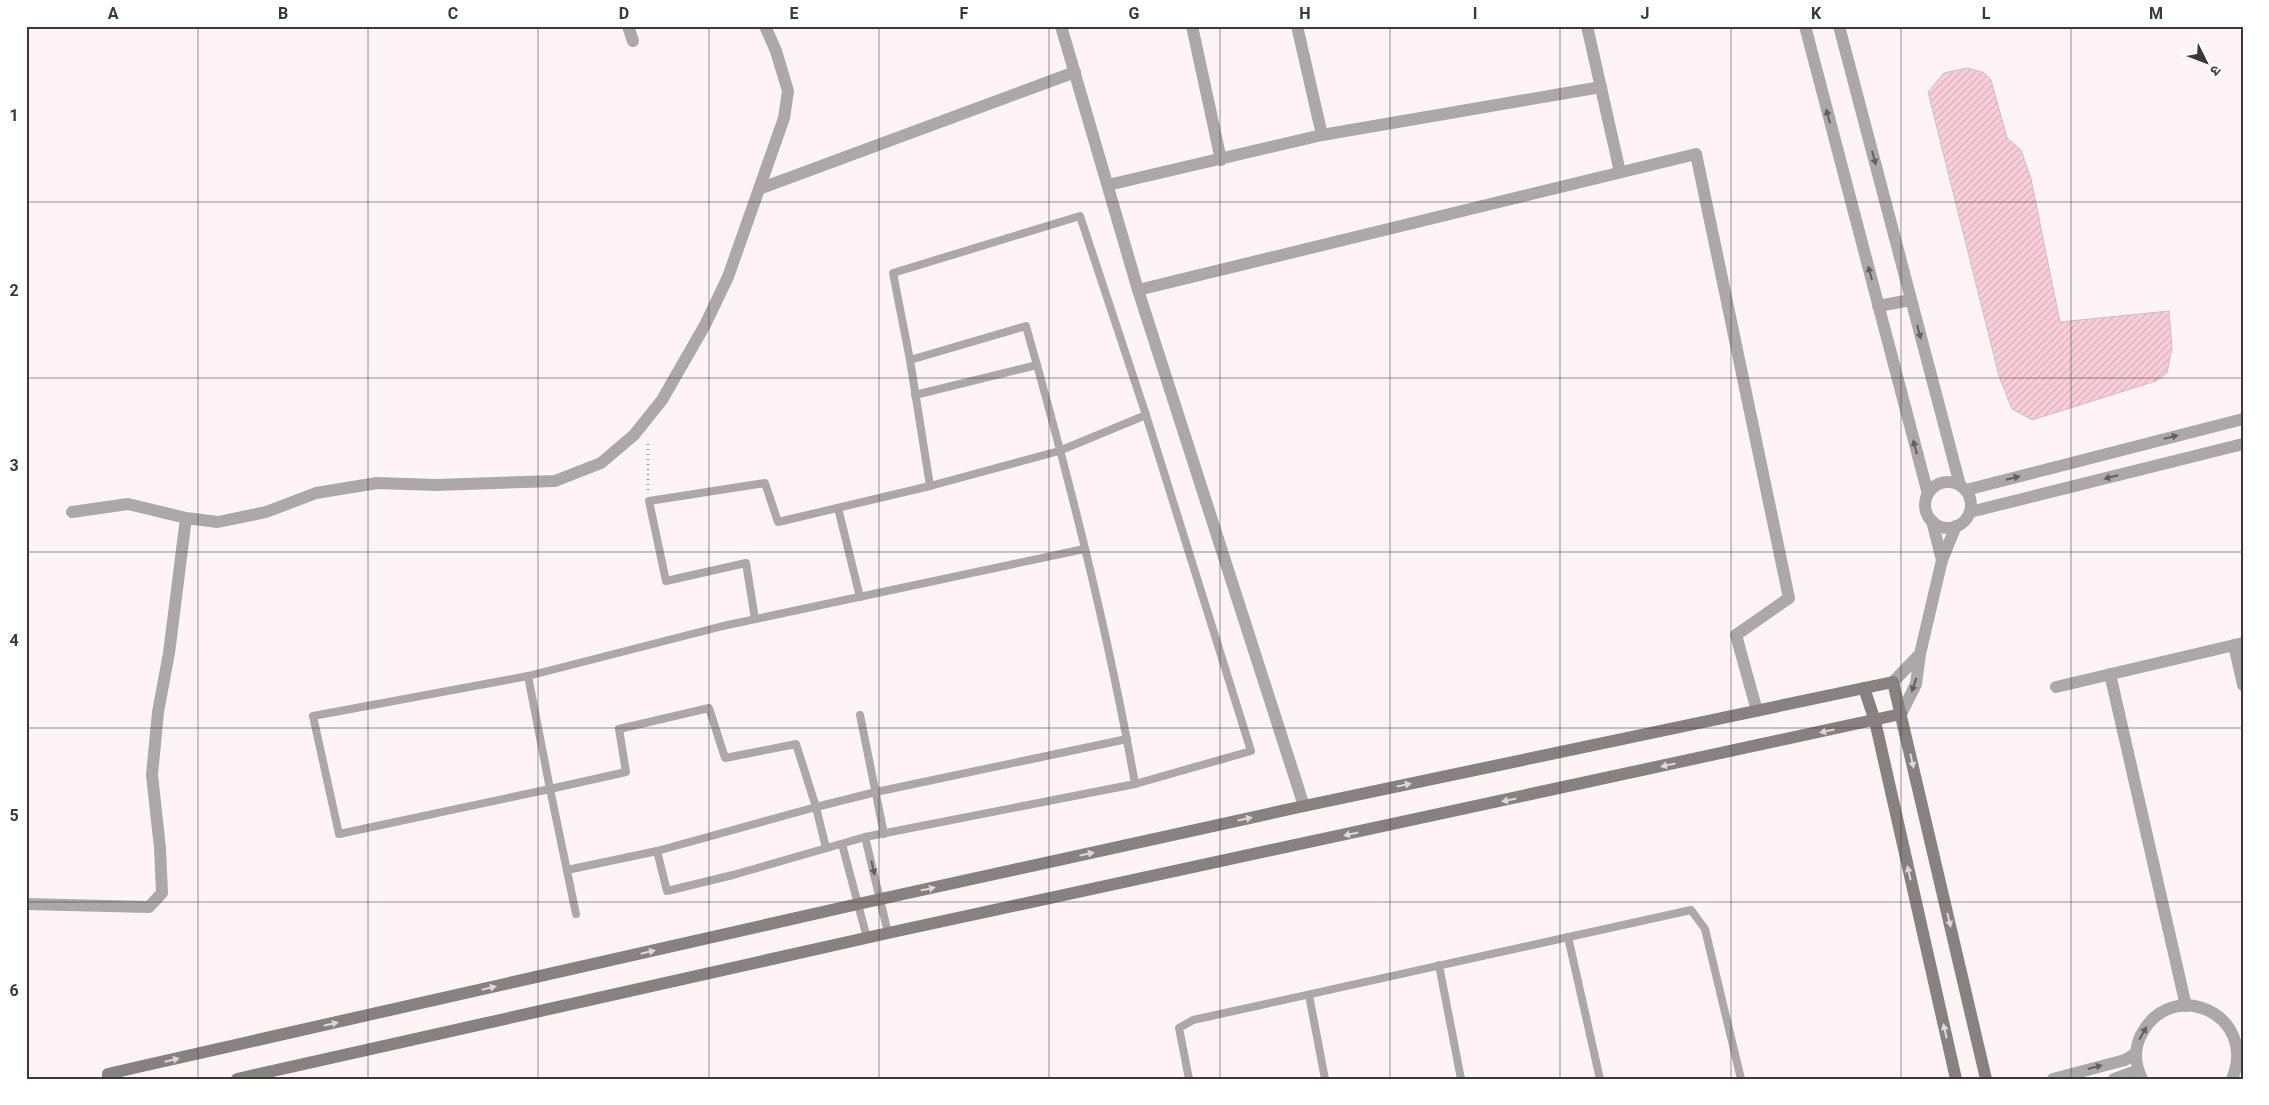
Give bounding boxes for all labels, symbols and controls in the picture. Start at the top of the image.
text: A [108,4,119,23]
text: B [278,4,288,23]
text: C [448,4,458,23]
text: D [619,4,629,23]
text: E [790,4,799,23]
text: F [960,4,969,23]
text: G [1129,4,1140,23]
text: H [1299,4,1311,23]
text: I [1473,4,1477,23]
text: J [1641,4,1649,23]
text: K [1811,4,1822,23]
text: L [1982,4,1991,23]
text: M [2149,4,2163,23]
north arrow [2182,38,2232,88]
text: उ [2206,62,2224,80]
text: 1 [9,106,19,125]
one-way arrow [1824,108,1832,123]
one-way arrow [1870,151,1878,166]
one-way arrow [1865,265,1873,280]
text: 2 [9,281,19,300]
one-way arrow [1916,325,1924,340]
one-way arrow [2163,433,2178,441]
one-way arrow [1911,440,1919,455]
text: 3 [9,456,19,475]
one-way arrow [2103,473,2118,481]
one-way arrow [2006,474,2021,482]
text: 4 [9,631,19,650]
one-way arrow [1910,678,1918,693]
one-way arrow [1820,727,1835,735]
one-way arrow [1908,754,1916,769]
one-way arrow [1660,762,1676,770]
one-way arrow [1397,781,1412,789]
one-way arrow [1501,796,1517,804]
text: 5 [9,806,19,825]
one-way arrow [1238,815,1253,823]
one-way arrow [1343,830,1358,838]
one-way arrow [1079,850,1094,858]
one-way arrow [869,861,877,876]
one-way arrow [1905,865,1913,880]
one-way arrow [920,885,935,893]
one-way arrow [1945,912,1953,927]
one-way arrow [640,948,655,956]
text: 6 [9,981,19,1000]
one-way arrow [482,984,497,992]
one-way arrow [323,1020,338,1028]
one-way arrow [1941,1024,1949,1039]
one-way arrow [2139,1025,2147,1040]
one-way arrow [165,1055,181,1063]
one-way arrow [2088,1063,2103,1071]

